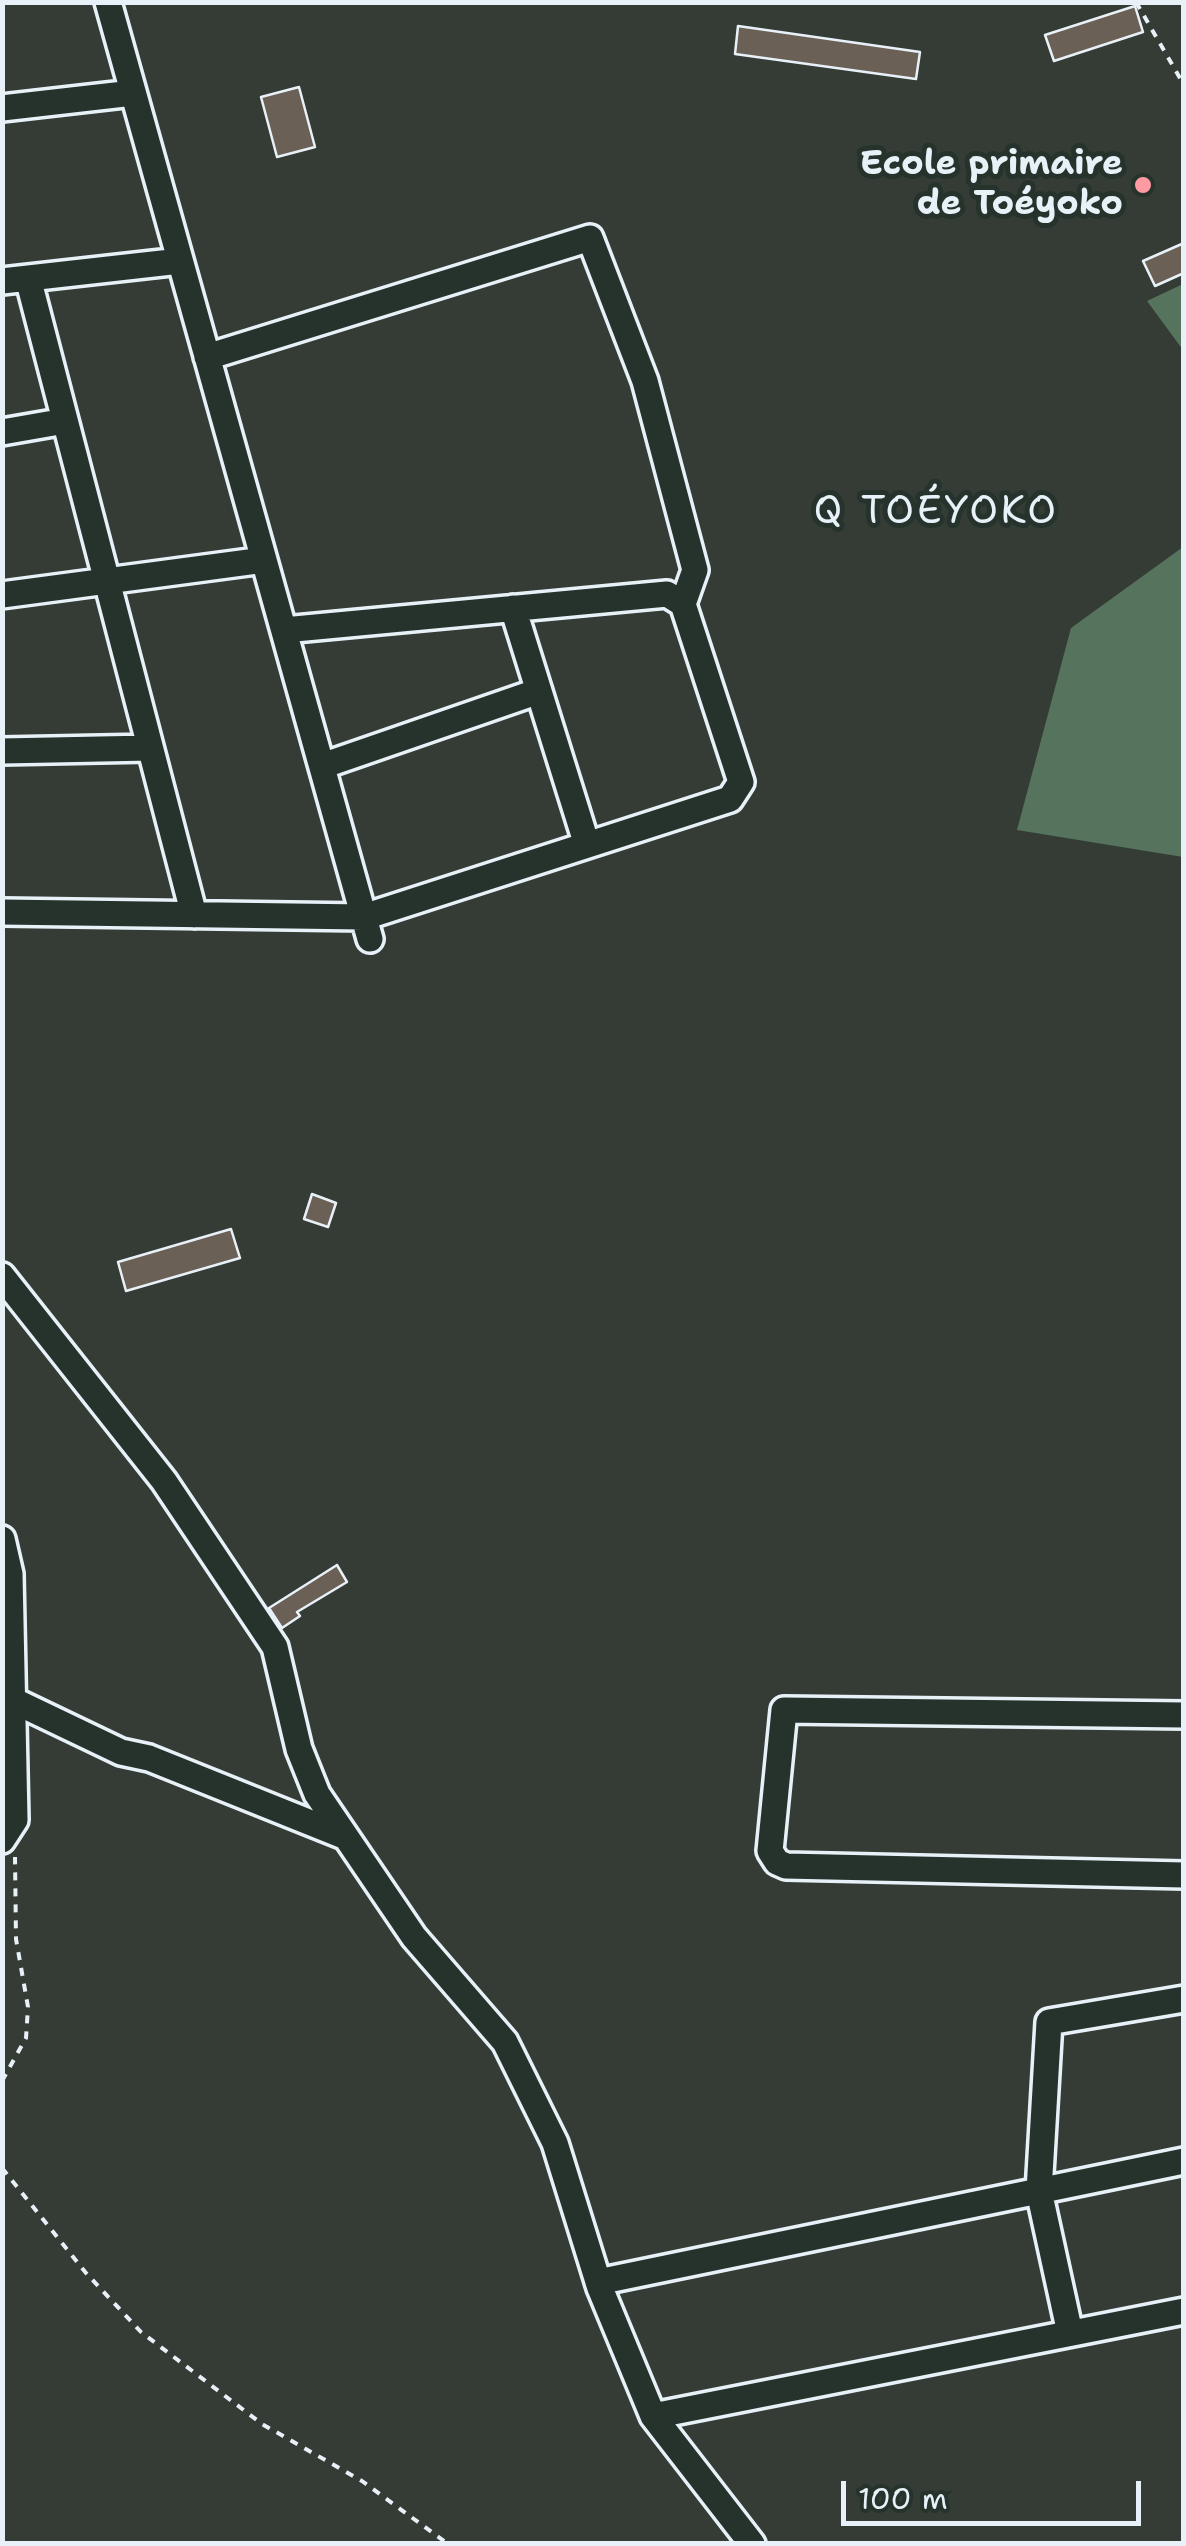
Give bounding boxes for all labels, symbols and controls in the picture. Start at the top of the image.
place label: Ecole primaire de Toéyoko [860,144,1123,226]
marker: Ecole primaire de Toéyoko [1132,174,1154,196]
district label: Q TOÉYOKO [814,489,1058,537]
scale bar [846,2461,1146,2523]
text: 100 m [858,2478,948,2519]

